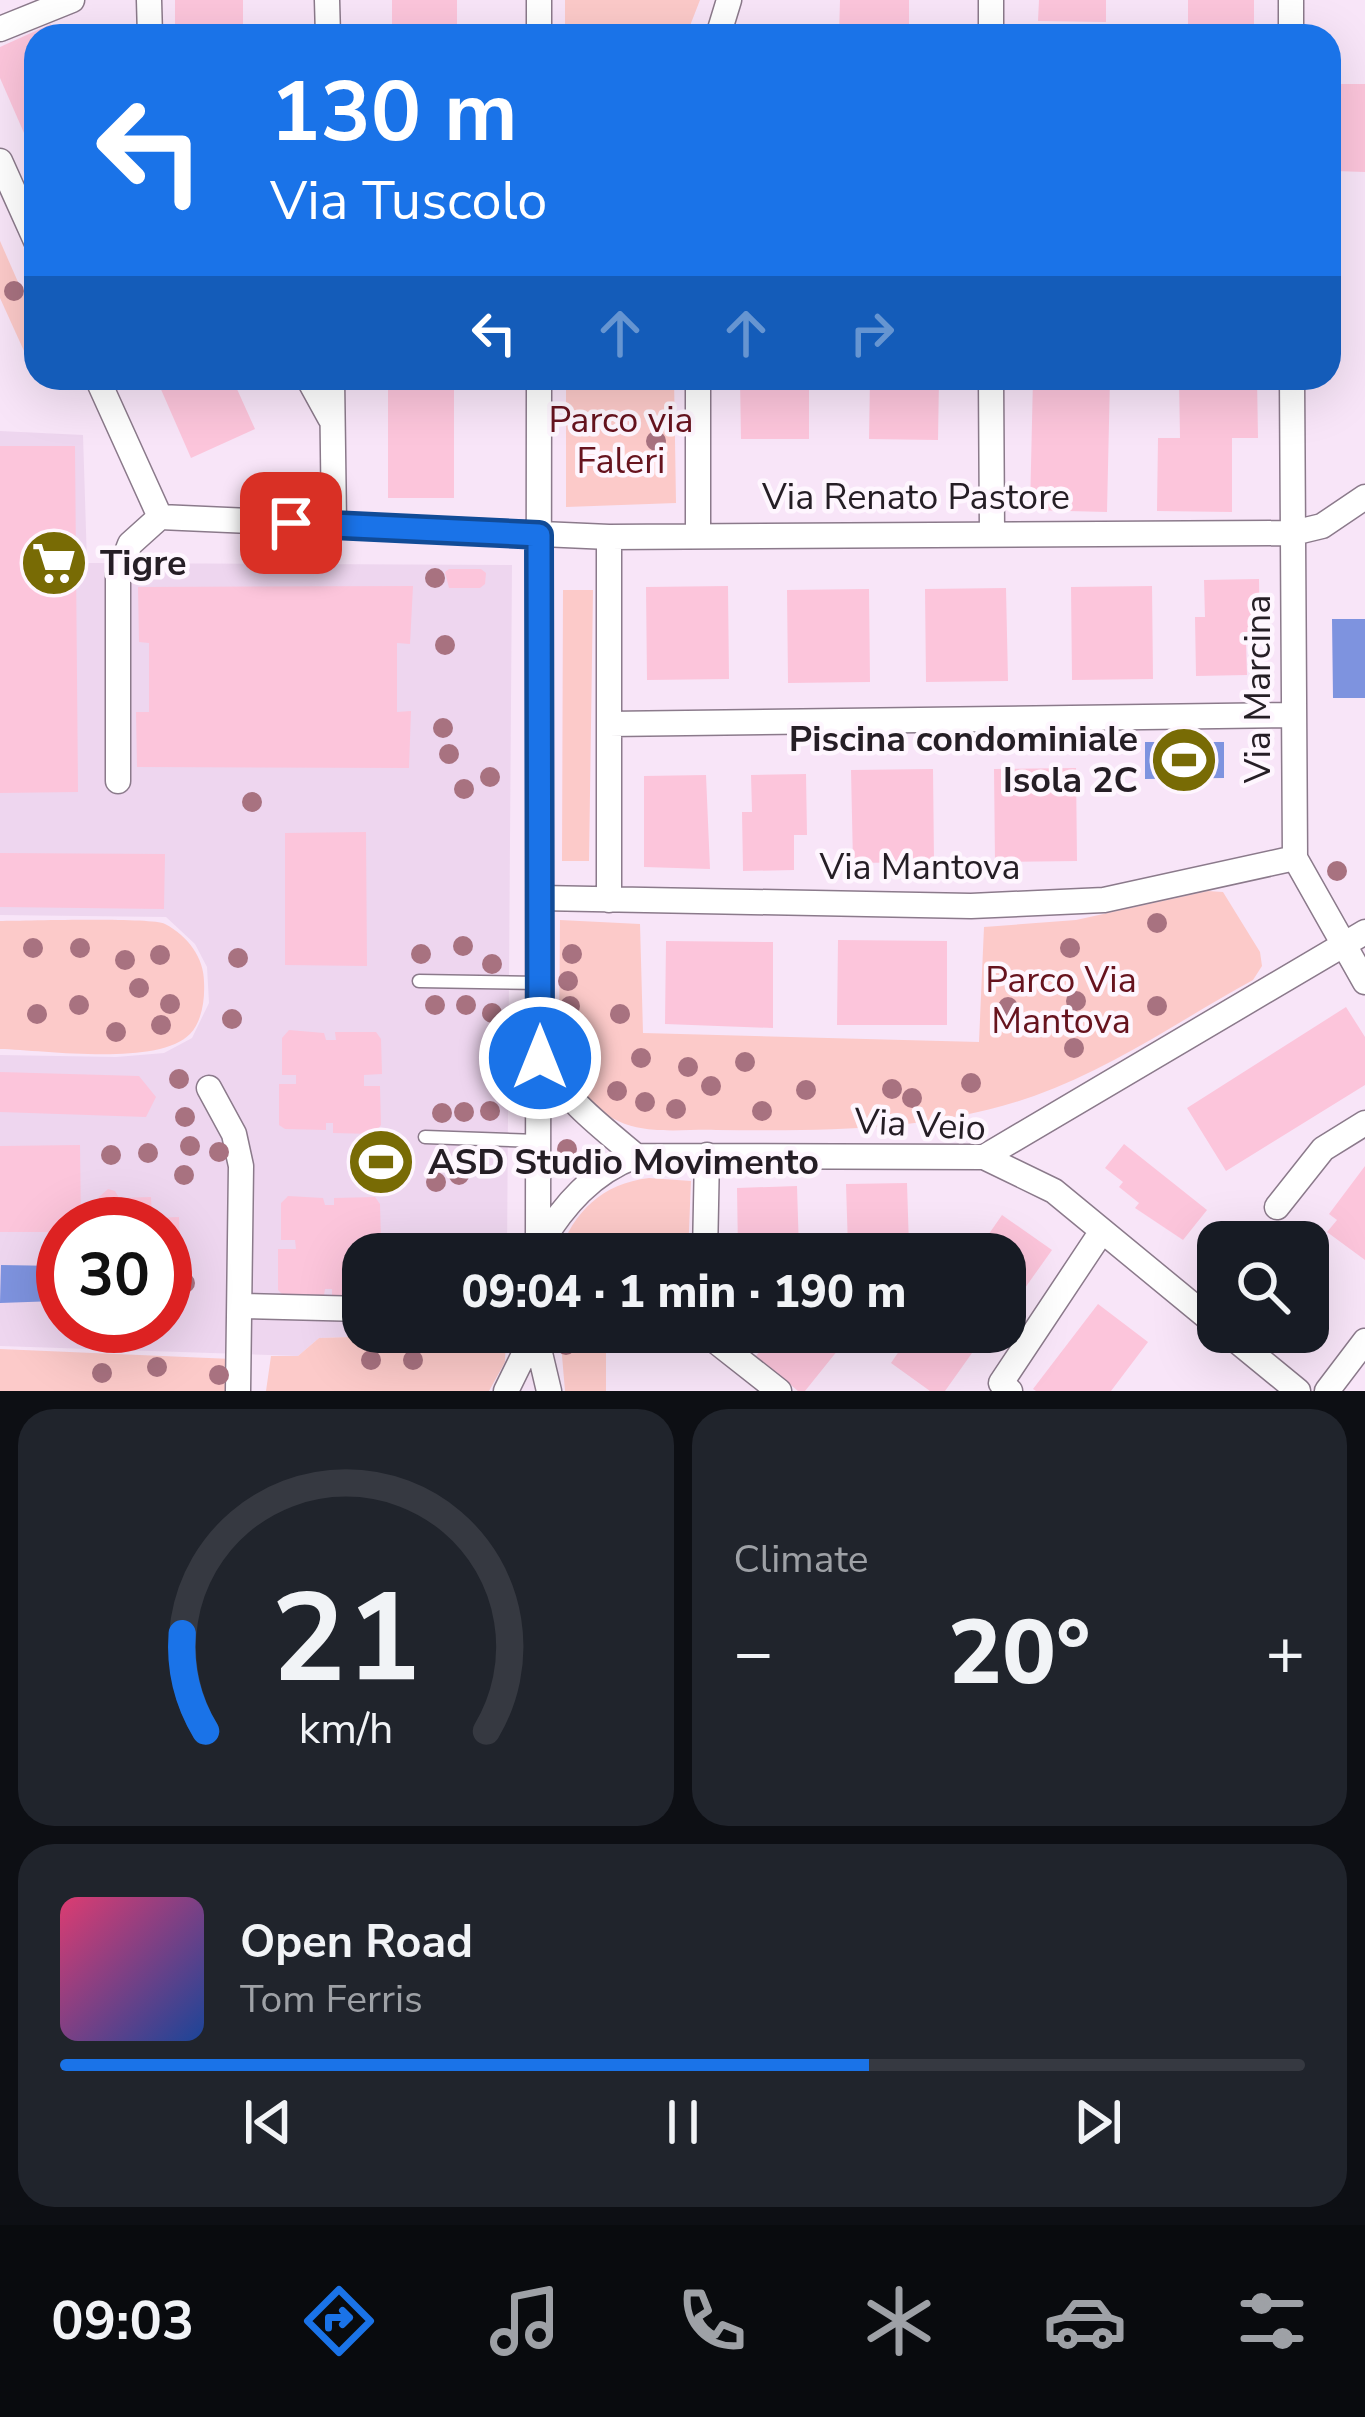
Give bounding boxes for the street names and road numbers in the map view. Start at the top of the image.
street label: Via Renato Pastore [761,473,1070,522]
street label: Via Marcina [1234,595,1283,784]
street label: Via Mantova [818,843,1021,892]
street label: Via Veio [852,1097,987,1153]

